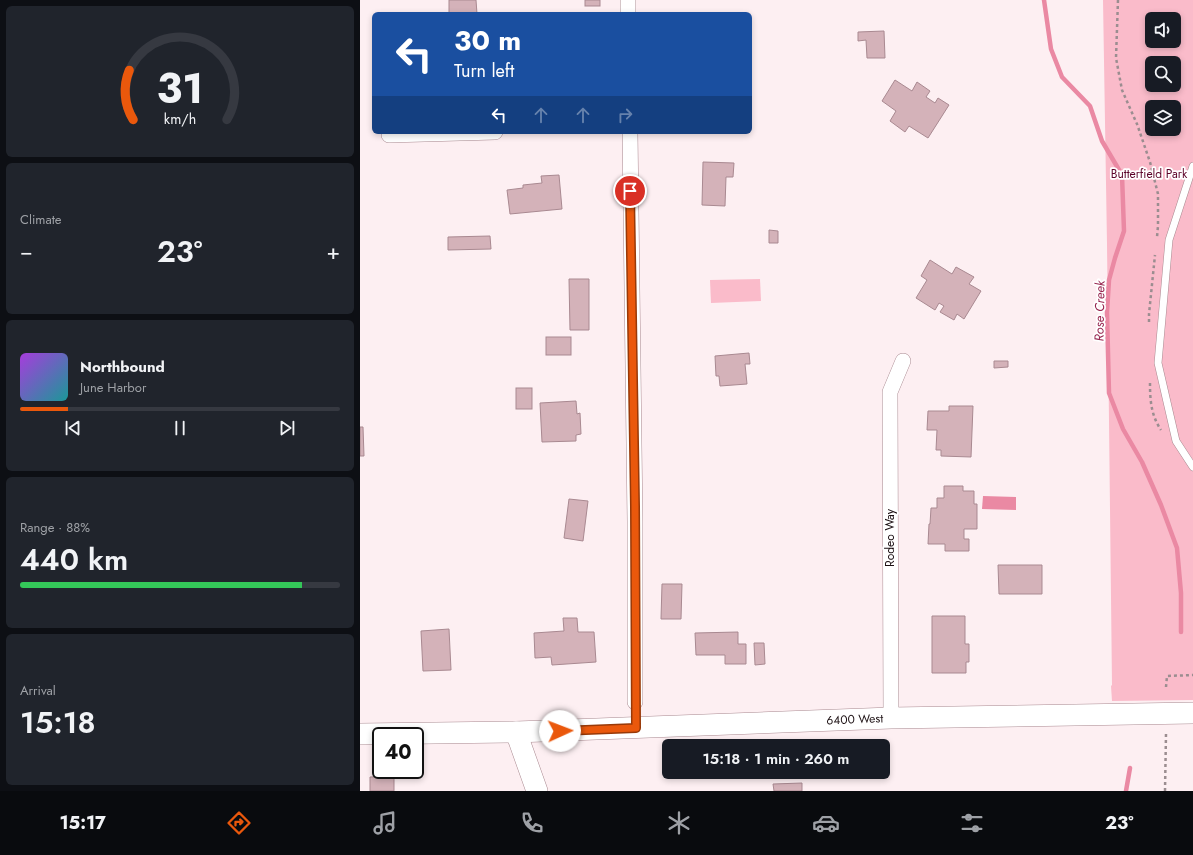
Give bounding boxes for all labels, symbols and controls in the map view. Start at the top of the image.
map controls [1145,12,1181,136]
button: sound [1145,12,1181,48]
text: 30 m [454,20,521,61]
icon: left [388,28,440,80]
button: search [1145,56,1181,92]
text: 31 [156,57,204,118]
text: Turn left [454,58,514,84]
button: layers [1145,100,1181,136]
icon: left [488,104,510,126]
icon: ahead [530,104,552,126]
icon: ahead [572,104,594,126]
icon: right [614,104,636,126]
text: km/h [164,108,196,128]
park label: Butterfield Park [1111,165,1188,183]
pin [613,174,647,208]
icon: arrive [619,180,641,202]
text: Climate [20,210,61,229]
text: 23° [157,230,202,273]
text: − [20,235,33,267]
text: + [326,235,340,267]
water label: Rose Creek [1089,280,1110,342]
text: Northbound [80,356,165,378]
text: June Harbor [80,378,146,397]
icon: previous [62,417,84,439]
icon: pause [169,417,191,439]
icon: next [276,417,298,439]
street label: Rodeo Way [881,508,899,567]
text: Range · 88% [20,518,90,537]
text: 440 km [20,538,128,581]
text: Arrival [20,681,56,700]
text: 15:18 [20,701,96,744]
street label: 6400 West [826,709,884,729]
position arrow [539,710,581,752]
speed limit sign: 40 [372,727,424,779]
text: 15:18 · 1 min · 260 m [703,748,849,770]
icon: directions [225,809,253,837]
icon: music [371,809,399,837]
icon: phone [518,809,546,837]
icon: climate [665,809,693,837]
icon: car [812,809,840,837]
icon: filters [958,809,986,837]
text: 15:17 [59,810,106,836]
text: 23° [1105,810,1134,836]

